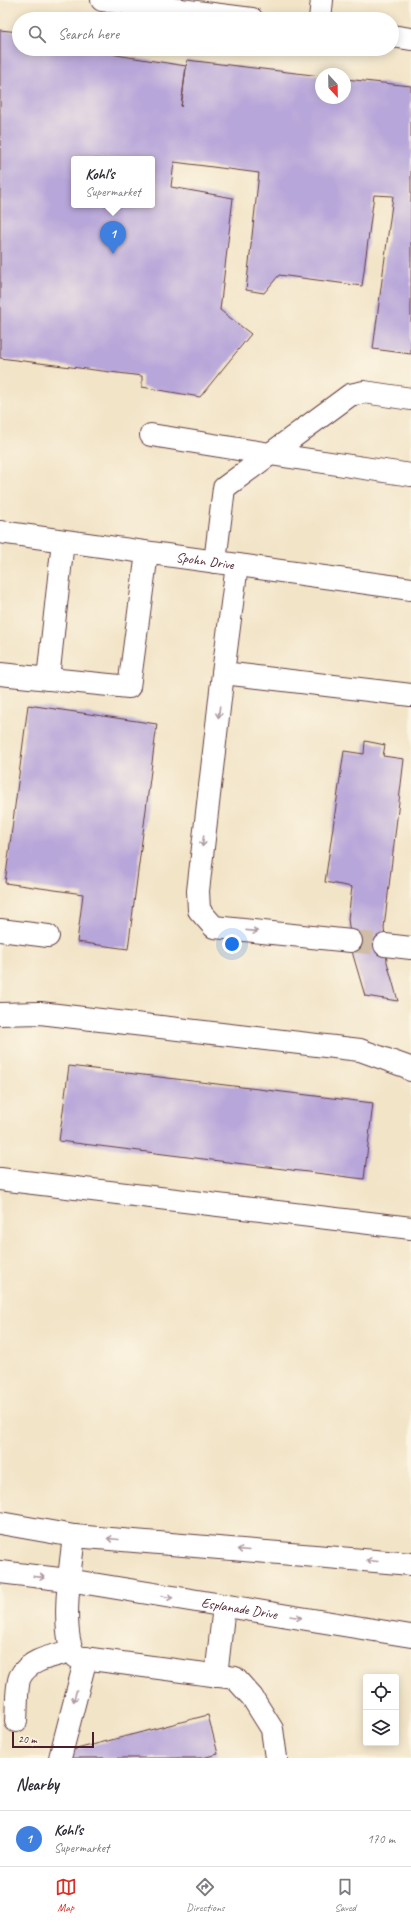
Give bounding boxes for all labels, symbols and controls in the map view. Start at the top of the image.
search box [12,12,399,56]
icon: search [26,23,48,45]
text: Search here [58,25,119,44]
north arrow [315,68,351,104]
popup [71,156,155,208]
text: Kohl's [85,165,114,184]
text: Supermarket [85,184,141,200]
pin: 1 [100,221,126,254]
street label: Spohn Drive [175,549,236,574]
one-way arrow [215,705,222,718]
one-way arrow [200,834,207,847]
one-way arrow [245,927,258,934]
your location [222,934,242,954]
one-way arrow [107,1536,120,1543]
one-way arrow [237,1547,250,1554]
one-way arrow [366,1558,379,1565]
one-way arrow [32,1573,45,1581]
one-way arrow [160,1593,173,1601]
street label: Esplanade Drive [200,1594,280,1623]
one-way arrow [289,1614,302,1622]
map controls [363,1674,399,1746]
button: locate [363,1674,399,1710]
one-way arrow [71,1689,79,1702]
button: layers [363,1710,399,1746]
scale bar [12,1730,94,1749]
text: 20 m [18,1732,37,1746]
text: Nearby [16,1774,59,1795]
text: Kohl's [54,1821,83,1840]
text: 1 [26,1831,32,1847]
text: 170 m [367,1831,395,1847]
text: Supermarket [54,1840,109,1856]
tab: Map [55,1876,77,1914]
tab: Directions [186,1876,225,1914]
tab: Saved [334,1876,356,1914]

